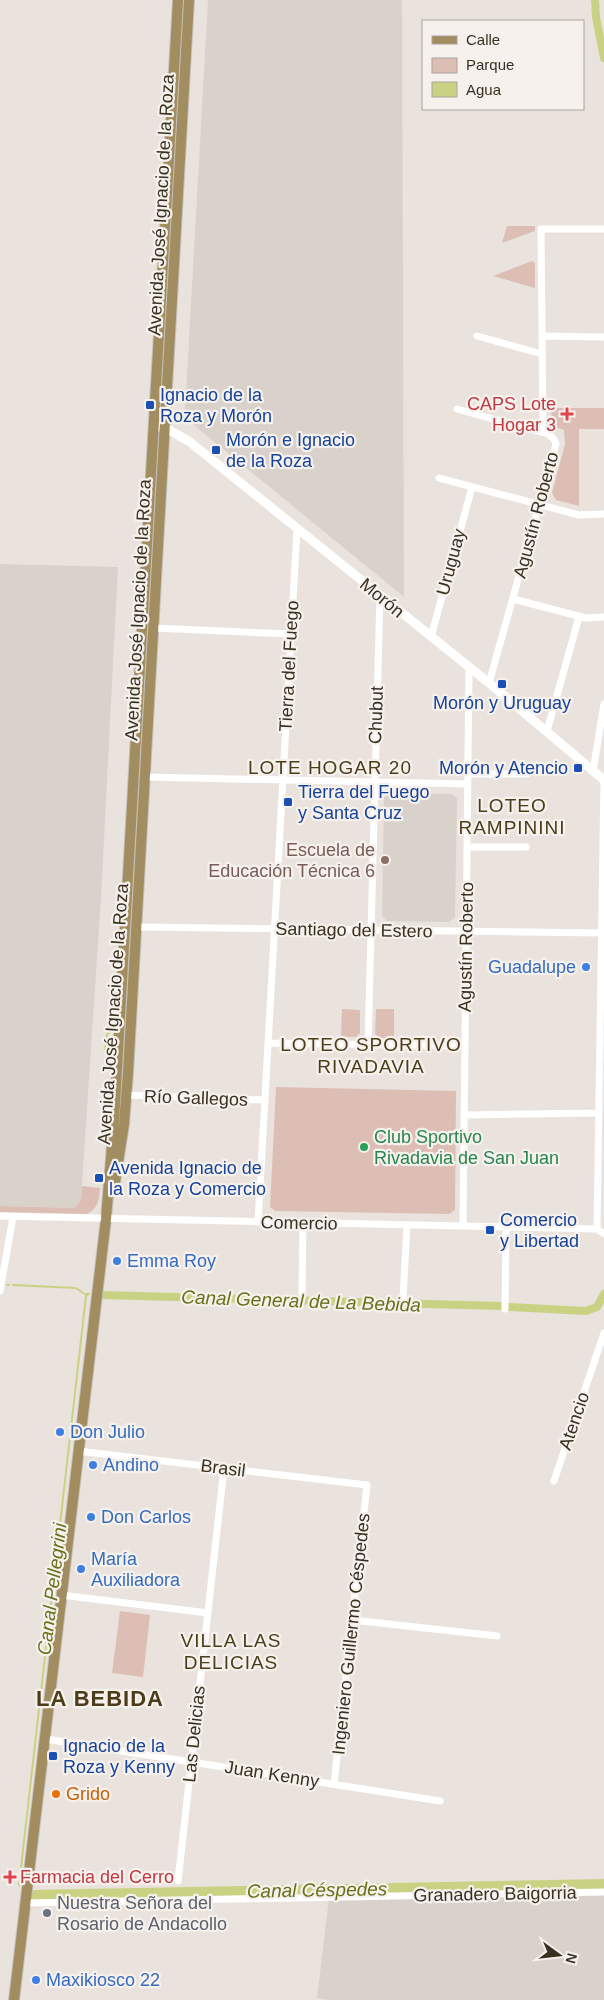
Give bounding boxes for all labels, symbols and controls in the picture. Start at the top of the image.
legend [422,20,584,110]
text: Calle [466,31,500,48]
text: Parque [466,56,514,73]
street label: Avenida José Ignacio de la Roza [144,73,178,336]
text: Agua [466,81,502,98]
place label: Ignacio de la Roza y Morón [160,385,272,426]
place label: CAPS Lote Hogar 3 [467,394,556,435]
marker: Ignacio de la Roza y Morón [144,399,156,411]
marker: CAPS Lote Hogar 3 [560,407,574,421]
place label: Morón e Ignacio de la Roza [226,430,355,471]
marker: Morón e Ignacio de la Roza [210,444,222,456]
street label: Agustín Roberto [510,450,562,580]
street label: Avenida José Ignacio de la Roza [121,478,155,741]
street label: Uruguay [433,527,469,597]
street label: Morón [356,574,408,622]
street label: Tierra del Fuego [276,600,302,732]
marker: Morón y Uruguay [496,678,508,690]
street label: Chubut [365,686,387,744]
place label: Morón y Uruguay [433,693,571,713]
district label: LOTE HOGAR 20 [248,757,412,778]
place label: Morón y Atencio [439,758,568,778]
marker: Morón y Atencio [572,762,584,774]
place label: Tierra del Fuego y Santa Cruz [298,782,429,823]
district label: LOTEO RAMPININI [458,795,566,838]
marker: Tierra del Fuego y Santa Cruz [282,796,294,808]
place label: Escuela de Educación Técnica 6 [208,840,375,881]
marker: Escuela de Educación Técnica 6 [379,854,391,866]
street label: Avenida José Ignacio de la Roza [94,882,132,1145]
street label: Agustín Roberto [455,882,477,1012]
street label: Santiago del Estero [275,919,433,941]
place label: Guadalupe [488,957,576,977]
marker: Guadalupe [580,961,592,973]
district label: LOTEO SPORTIVO RIVADAVIA [280,1034,462,1077]
street label: Río Gallegos [144,1086,248,1110]
place label: Club Sportivo Rivadavia de San Juan [374,1127,559,1168]
marker: Club Sportivo Rivadavia de San Juan [358,1141,370,1153]
place label: Avenida Ignacio de la Roza y Comercio [109,1158,266,1199]
marker: Avenida Ignacio de la Roza y Comercio [93,1172,105,1184]
place label: Comercio y Libertad [500,1210,579,1251]
street label: Comercio [260,1212,338,1234]
marker: Comercio y Libertad [484,1224,496,1236]
place label: Emma Roy [127,1251,216,1271]
marker: Emma Roy [111,1255,123,1267]
water label: Canal General de La Bebida [181,1286,421,1316]
street label: Atencio [555,1389,593,1453]
place label: Don Julio [70,1422,145,1442]
marker: Don Julio [54,1426,66,1438]
place label: Andino [103,1455,159,1475]
street label: Brasil [199,1455,247,1481]
marker: Andino [87,1459,99,1471]
place label: Don Carlos [101,1507,191,1527]
marker: Don Carlos [85,1511,97,1523]
street label: Ingeniero Guillermo Céspedes [328,1512,374,1756]
water label: Canal Pellegrini [33,1521,71,1656]
place label: María Auxiliadora [91,1549,181,1590]
marker: María Auxiliadora [75,1563,87,1575]
district label: VILLA LAS DELICIAS [181,1630,281,1673]
street label: Las Delicias [179,1685,209,1783]
district label: LA BEBIDA [36,1686,164,1711]
place label: Ignacio de la Roza y Kenny [63,1736,175,1777]
marker: Ignacio de la Roza y Kenny [47,1750,59,1762]
street label: Juan Kenny [223,1757,321,1791]
place label: Grido [66,1784,110,1804]
marker: Grido [50,1788,62,1800]
place label: Farmacia del Cerro [20,1867,174,1887]
marker: Farmacia del Cerro [4,1871,16,1883]
water label: Canal Céspedes [247,1878,388,1902]
street label: Granadero Baigorria [413,1883,578,1905]
place label: Nuestra Señora del Rosario de Andacollo [57,1893,227,1934]
marker: Nuestra Señora del Rosario de Andacollo [41,1907,53,1919]
north arrow [534,1930,584,1980]
text: N [563,1951,581,1965]
place label: Maxikiosco 22 [46,1970,160,1990]
marker: Maxikiosco 22 [30,1974,42,1986]

